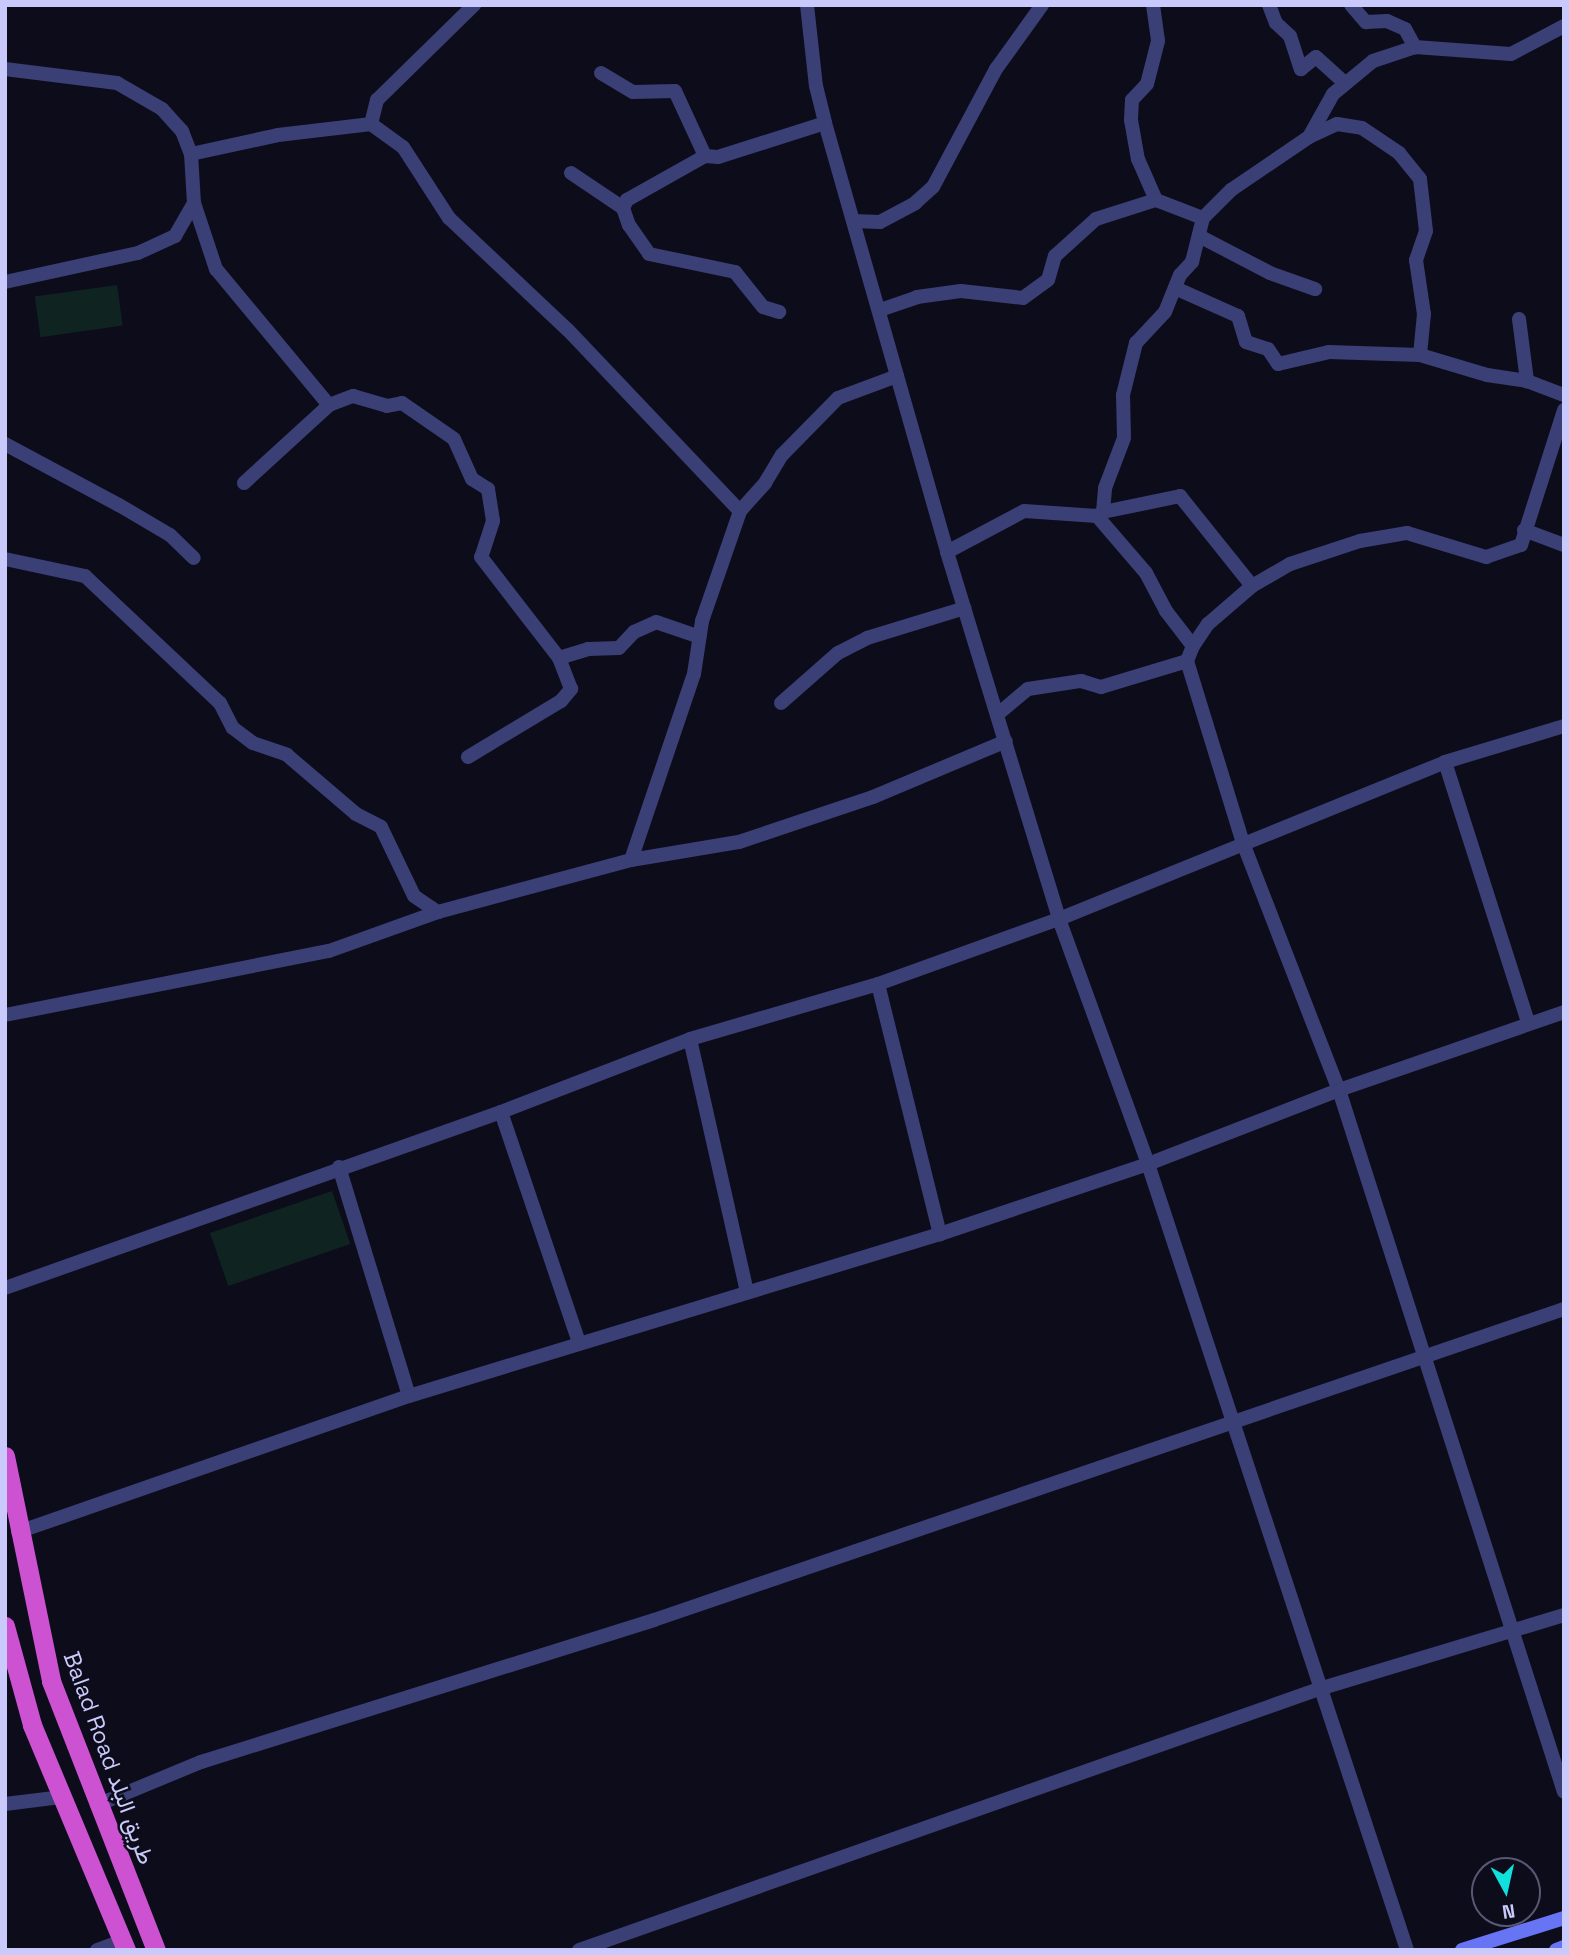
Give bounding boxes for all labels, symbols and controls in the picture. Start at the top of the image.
street label: Balad Road طريق البلد [58,1648,160,1868]
north arrow [1471,1857,1541,1927]
text: N [1501,1898,1517,1925]

